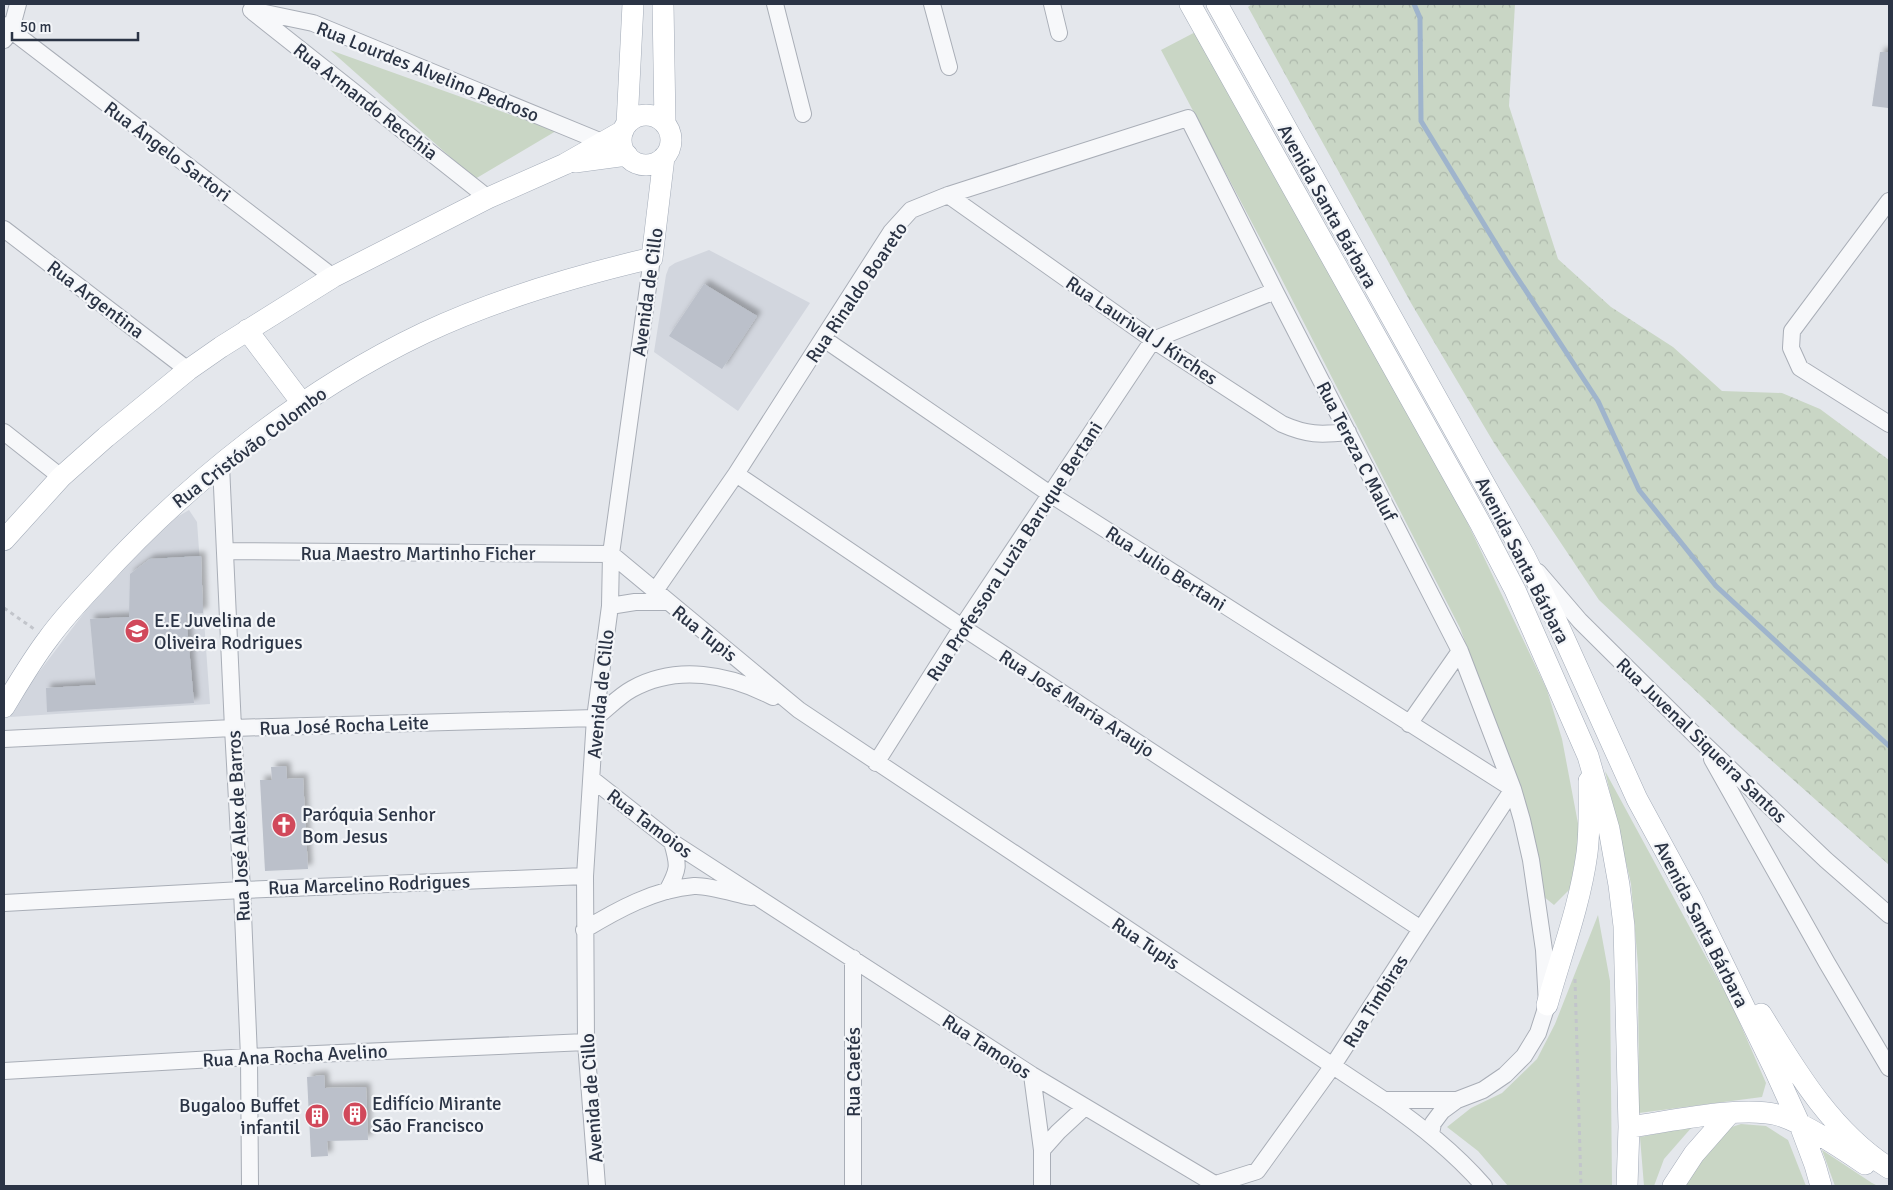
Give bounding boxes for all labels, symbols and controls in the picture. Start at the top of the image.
scale bar [12,10,139,42]
street label: Rua Lourdes Alvelino Pedroso [313,16,543,128]
text: 50 m [20,18,51,36]
street label: Rua Armando Recchia [288,38,442,166]
street label: Rua Ângelo Sartori [99,96,236,207]
street label: Avenida Santa Bárbara [1272,120,1382,293]
street label: Rua Rinaldo Boareto [801,217,913,368]
street label: Avenida de Cillo [627,226,669,358]
street label: Rua Argentina [42,255,149,344]
street label: Rua Laurival J Kirches [1061,271,1222,391]
street label: Rua Tereza C Maluf [1311,378,1402,527]
street label: Rua Cristóvão Colombo [168,382,332,514]
street label: Rua Professora Luzia Baruque Bertani [922,417,1108,686]
street label: Avenida Santa Bárbara [1470,473,1575,648]
street label: Rua Julio Bertani [1101,521,1230,617]
street label: Rua Maestro Martinho Ficher [300,542,536,566]
street label: Rua Tupis [667,600,742,667]
place label: E.E Juvelina de Oliveira Rodrigues [154,609,302,655]
school or university icon: E.E Juvelina de Oliveira Rodrigues [124,618,150,644]
street label: Avenida de Cillo [582,628,620,760]
street label: Rua José Maria Araujo [994,645,1159,763]
street label: Rua Juvenal Siqueira Santos [1611,653,1792,829]
street label: Rua José Rocha Leite [259,711,429,741]
street label: Rua José Alex de Barros [222,730,256,922]
street label: Rua Tamoios [602,784,697,864]
place label: Paróquia Senhor Bom Jesus [302,803,436,849]
church icon: Paróquia Senhor Bom Jesus [271,812,297,838]
street label: Avenida Santa Bárbara [1649,837,1754,1012]
street label: Rua Marcelino Rodrigues [268,869,470,901]
street label: Rua Tupis [1107,912,1184,975]
street label: Rua Timbiras [1338,951,1414,1052]
street label: Rua Tamoios [938,1009,1035,1084]
street label: Rua Caetés [842,1027,866,1117]
street label: Avenida de Cillo [575,1032,608,1163]
street label: Rua Ana Rocha Avelino [202,1039,388,1073]
place label: Edifício Mirante São Francisco [372,1092,502,1138]
place label: Bugaloo Buffet infantil [179,1094,300,1140]
building icon: Edifício Mirante São Francisco [342,1101,368,1127]
building icon: Bugaloo Buffet infantil [304,1103,330,1129]

